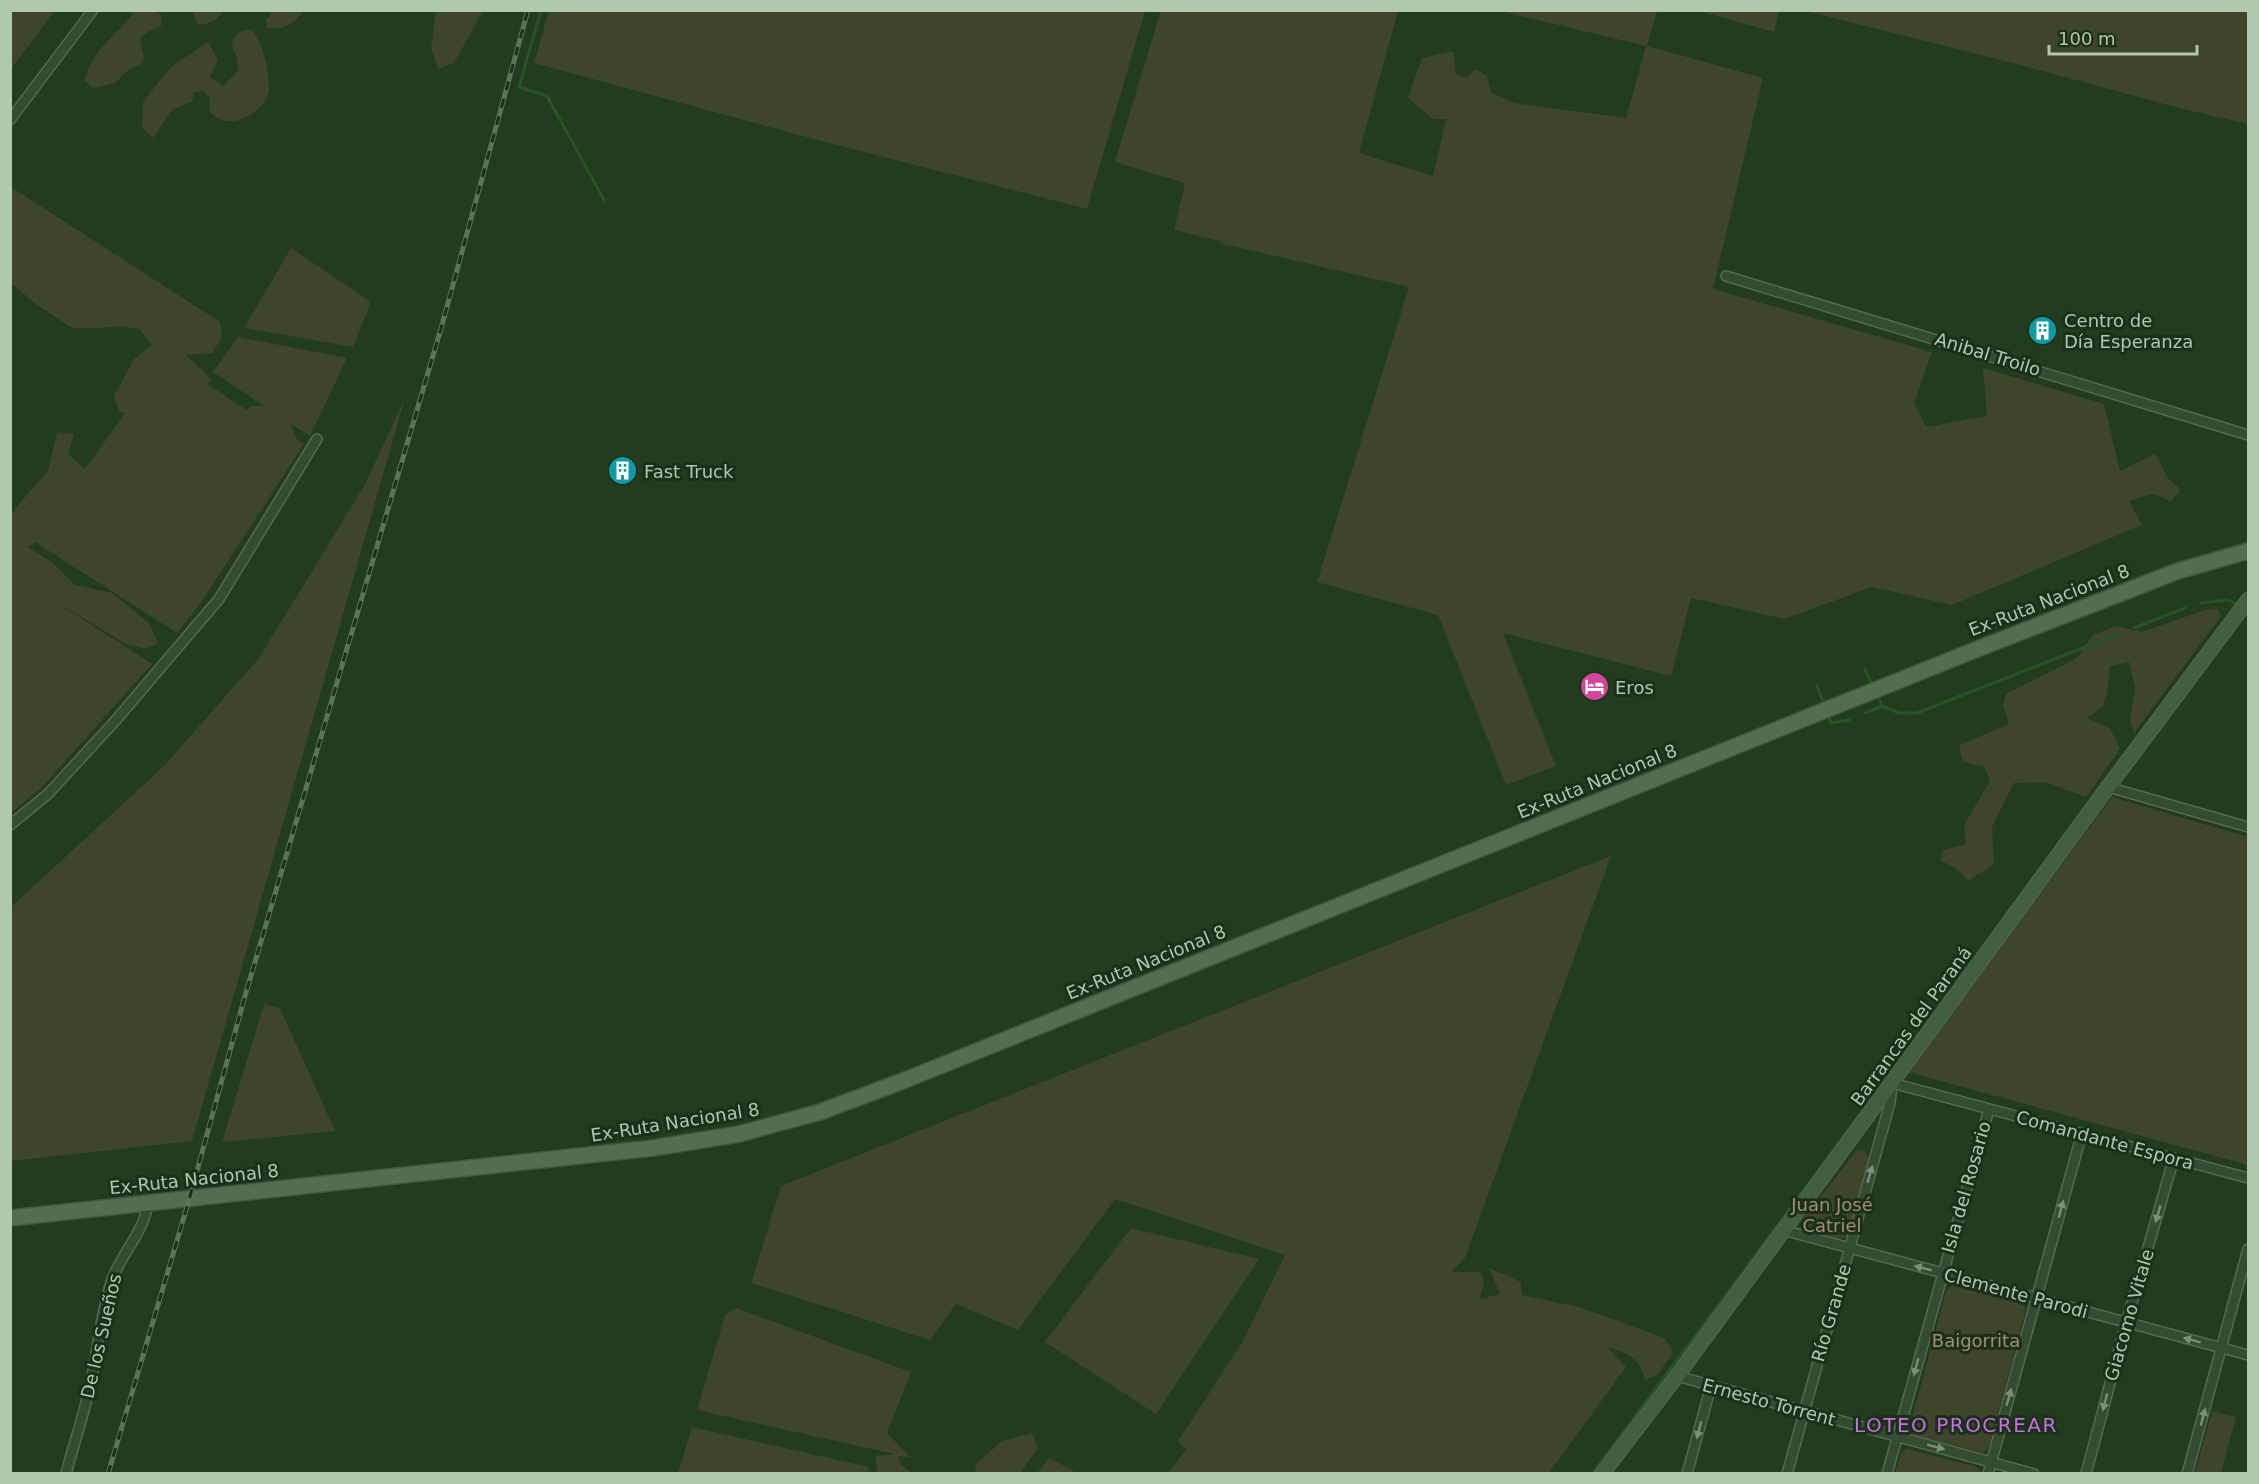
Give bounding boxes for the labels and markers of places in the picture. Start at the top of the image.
place label: Centro de Día Esperanza [2064,310,2193,352]
building icon: Centro de Día Esperanza [2027,314,2059,346]
building icon: Fast Truck [607,455,639,487]
place label: Fast Truck [644,461,734,482]
hotel icon: Eros [1578,671,1610,703]
place label: Eros [1615,677,1654,698]

